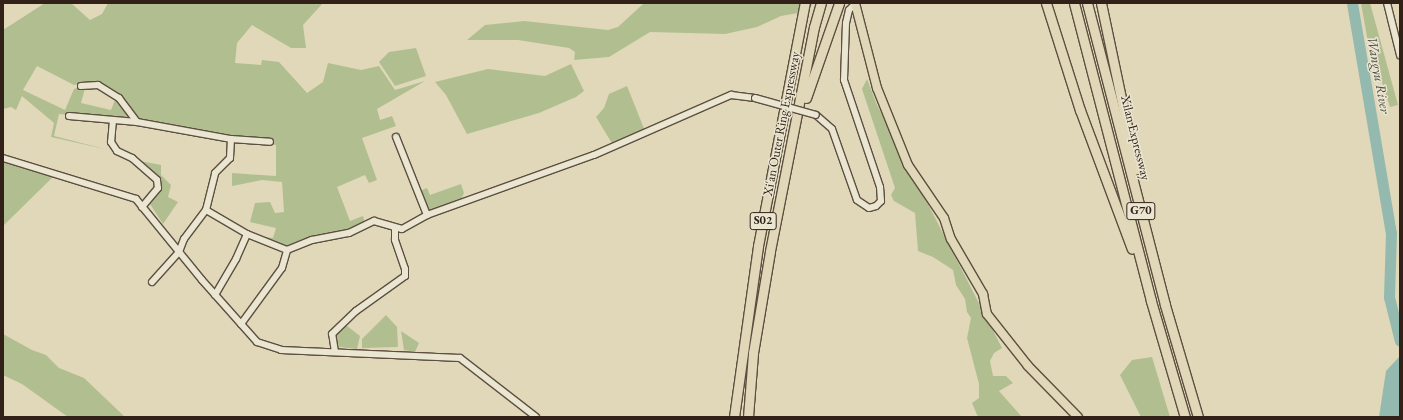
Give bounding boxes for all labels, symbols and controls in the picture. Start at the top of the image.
water label: Wangyu River [1364,35,1394,115]
street label: Xi'an Outer Ring Expressway [760,50,804,198]
street label: Xilan Expressway [1117,94,1153,182]
road number: G70 [1126,201,1156,221]
road number: S02 [749,211,777,231]

